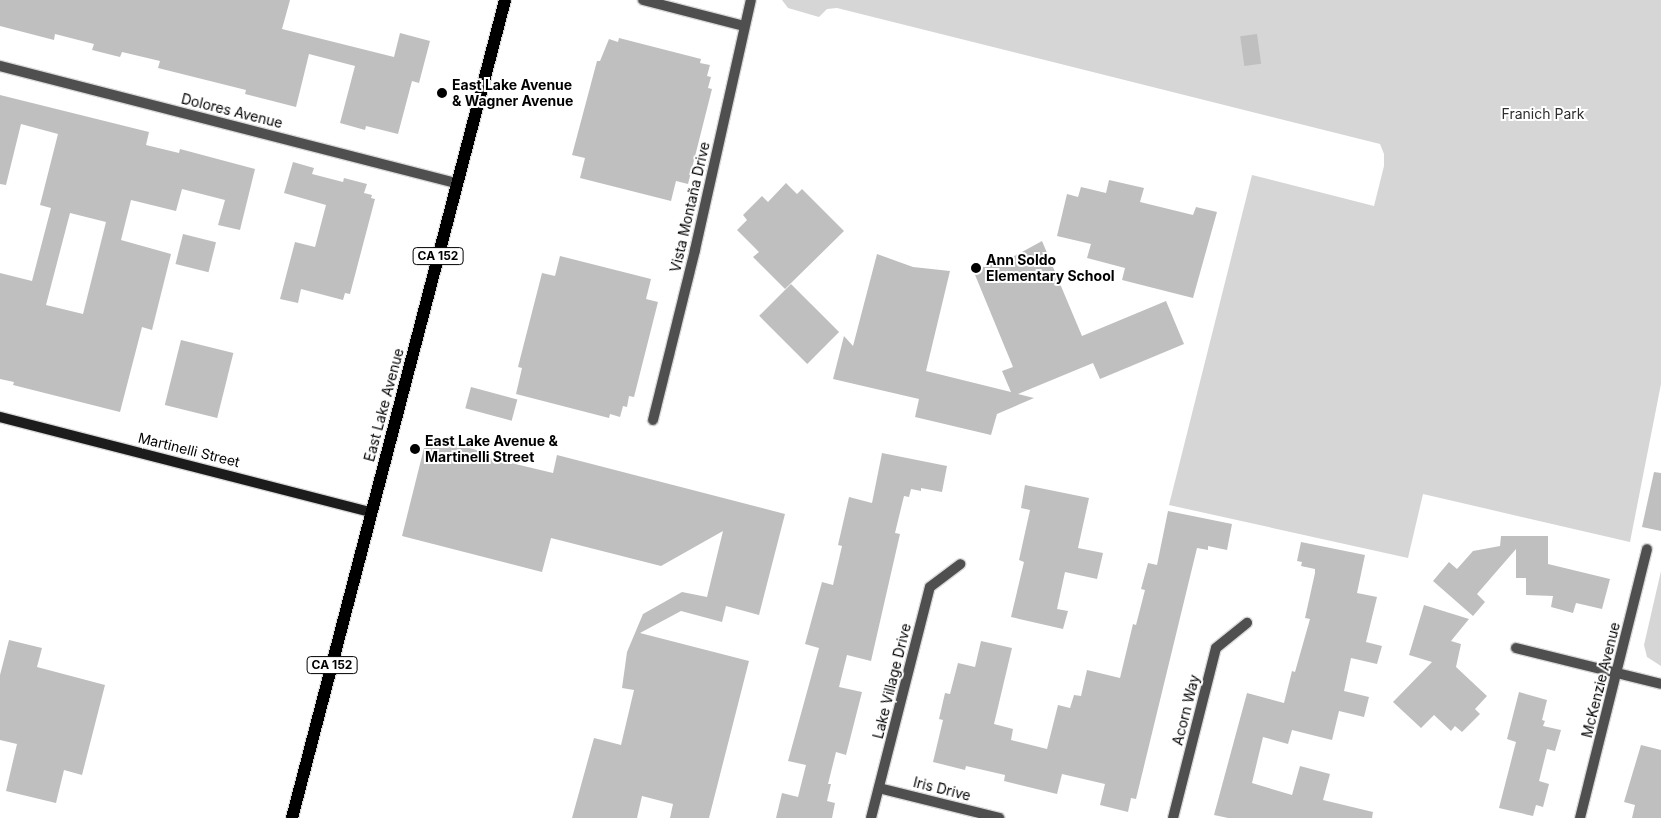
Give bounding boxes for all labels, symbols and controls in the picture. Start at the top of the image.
place label: East Lake Avenue & Wagner Avenue [452,77,573,110]
marker: East Lake Avenue & Wagner Avenue [436,87,448,99]
street label: Dolores Avenue [180,90,284,132]
park label: Franich Park [1502,106,1584,122]
street label: Vista Montaña Drive [667,140,713,274]
road number: CA 152 [412,247,464,266]
place label: Ann Soldo Elementary School [986,252,1115,284]
marker: Ann Soldo Elementary School [970,262,982,274]
street label: East Lake Avenue [361,347,407,463]
street label: Martinelli Street [137,429,241,471]
place label: East Lake Avenue & Martinelli Street [425,433,558,466]
marker: East Lake Avenue & Martinelli Street [409,443,421,455]
street label: McKenzie Avenue [1579,621,1623,739]
street label: Lake Village Drive [870,622,914,740]
road number: CA 152 [306,656,358,674]
street label: Acorn Way [1169,673,1203,747]
street label: Iris Drive [911,774,973,804]

